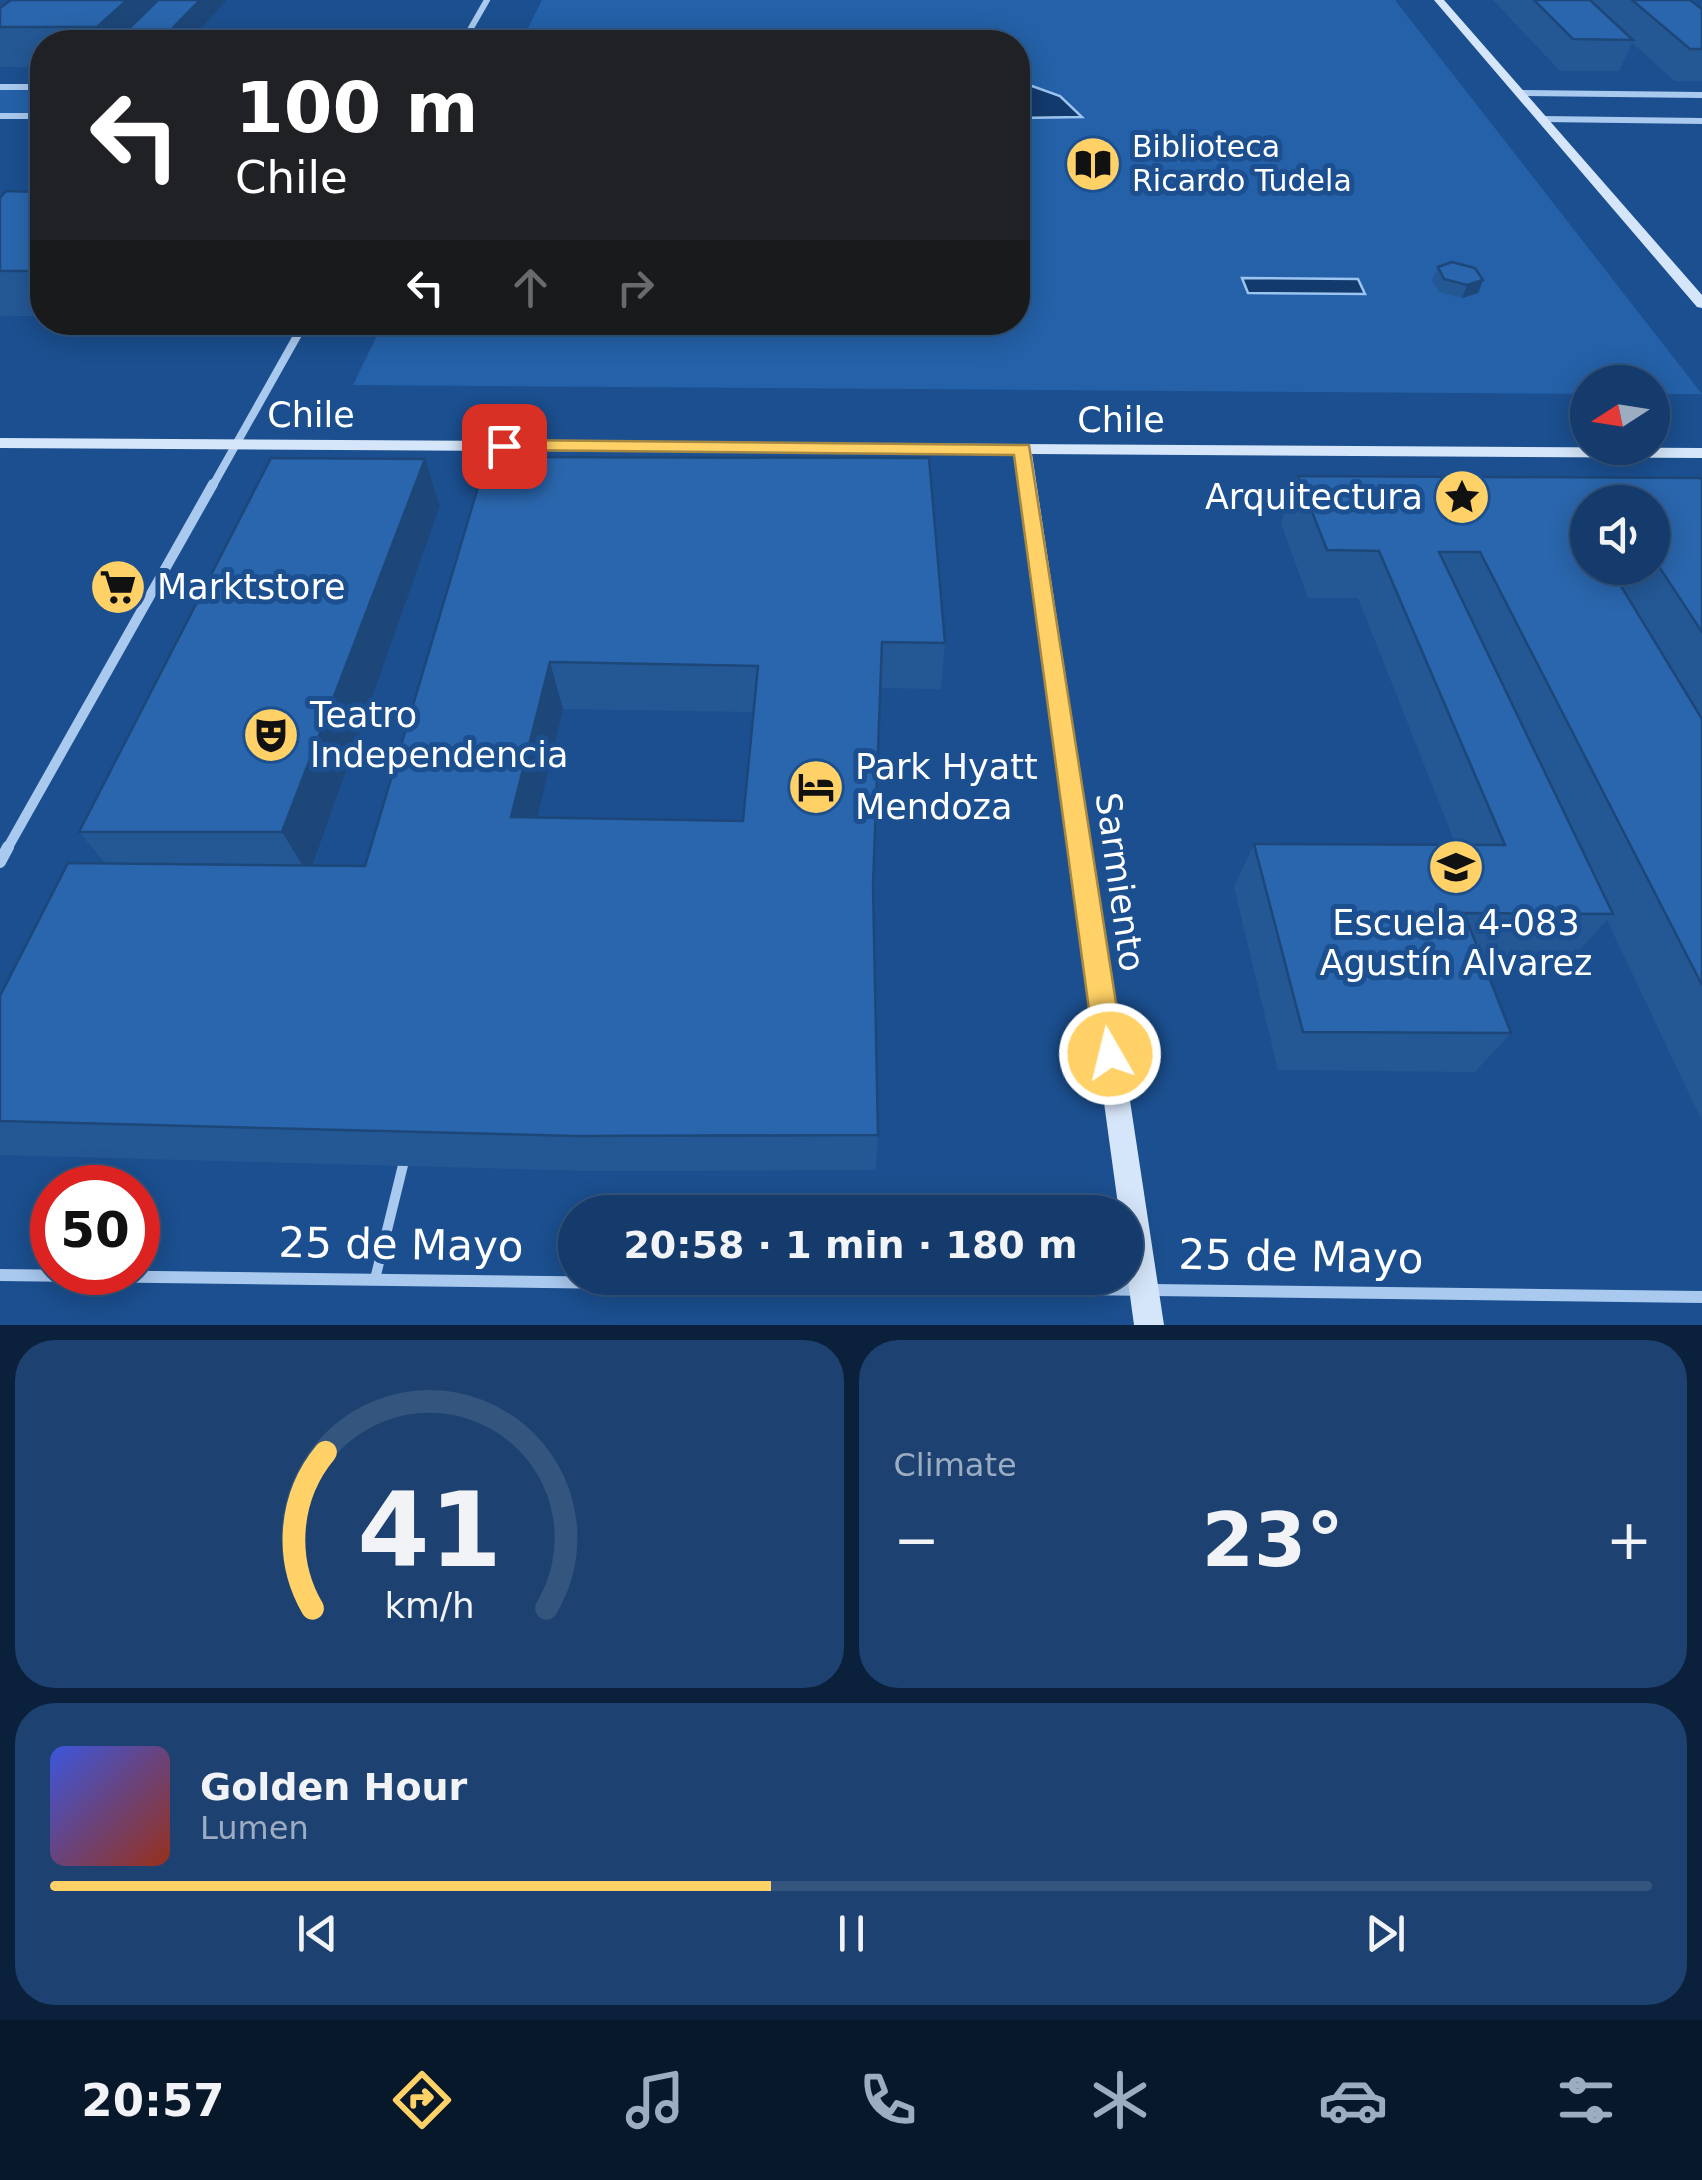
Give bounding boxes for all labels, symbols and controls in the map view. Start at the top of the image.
text: 100 m [235,67,478,149]
icon: left [70,70,200,200]
place label: Biblioteca Ricardo Tudela [1132,129,1352,198]
library icon: Biblioteca Ricardo Tudela [1063,134,1123,194]
text: Chile [235,151,348,204]
icon: left [398,260,453,315]
icon: ahead [503,260,558,315]
icon: right [608,260,663,315]
north arrow [1570,365,1670,465]
map controls [1570,365,1670,585]
street label: Chile [267,395,355,435]
street label: Chile [1077,400,1165,440]
pin [462,404,547,489]
icon: arrive [477,419,532,474]
place icon: Arquitectura [1432,467,1492,527]
place label: Arquitectura [1205,477,1423,517]
button: sound [1570,485,1670,585]
supermarket icon: Marktstore [88,557,148,617]
place label: Marktstore [157,567,346,607]
place label: Teatro Independencia [309,695,569,775]
theatre icon: Teatro Independencia [241,705,301,765]
place label: Park Hyatt Mendoza [855,747,1038,827]
hotel icon: Park Hyatt Mendoza [786,757,846,817]
street label: Sarmiento [1088,790,1152,974]
school or university icon: Escuela 4-083 Agustín Alvarez [1426,837,1486,897]
place label: Escuela 4-083 Agustín Alvarez [1320,903,1592,983]
position arrow [1058,1002,1162,1106]
speed limit sign: 50 [30,1165,160,1295]
street label: 25 de Mayo [278,1218,524,1271]
text: 20:58 · 1 min · 180 m [623,1223,1078,1267]
street label: 25 de Mayo [1178,1230,1424,1283]
text: Climate [894,1446,1017,1484]
text: 41 [357,1469,502,1591]
text: 23° [1202,1496,1344,1584]
text: − [894,1508,940,1572]
text: + [1606,1508,1652,1572]
text: km/h [384,1585,474,1626]
text: Golden Hour [200,1765,467,1809]
text: Lumen [200,1809,309,1847]
icon: previous [290,1906,345,1961]
icon: pause [824,1906,879,1961]
icon: next [1358,1906,1413,1961]
icon: directions [387,2065,457,2135]
icon: music [620,2065,690,2135]
icon: phone [853,2065,923,2135]
icon: climate [1085,2065,1155,2135]
icon: car [1318,2065,1388,2135]
icon: filters [1551,2065,1621,2135]
text: 20:57 [81,2074,225,2127]

